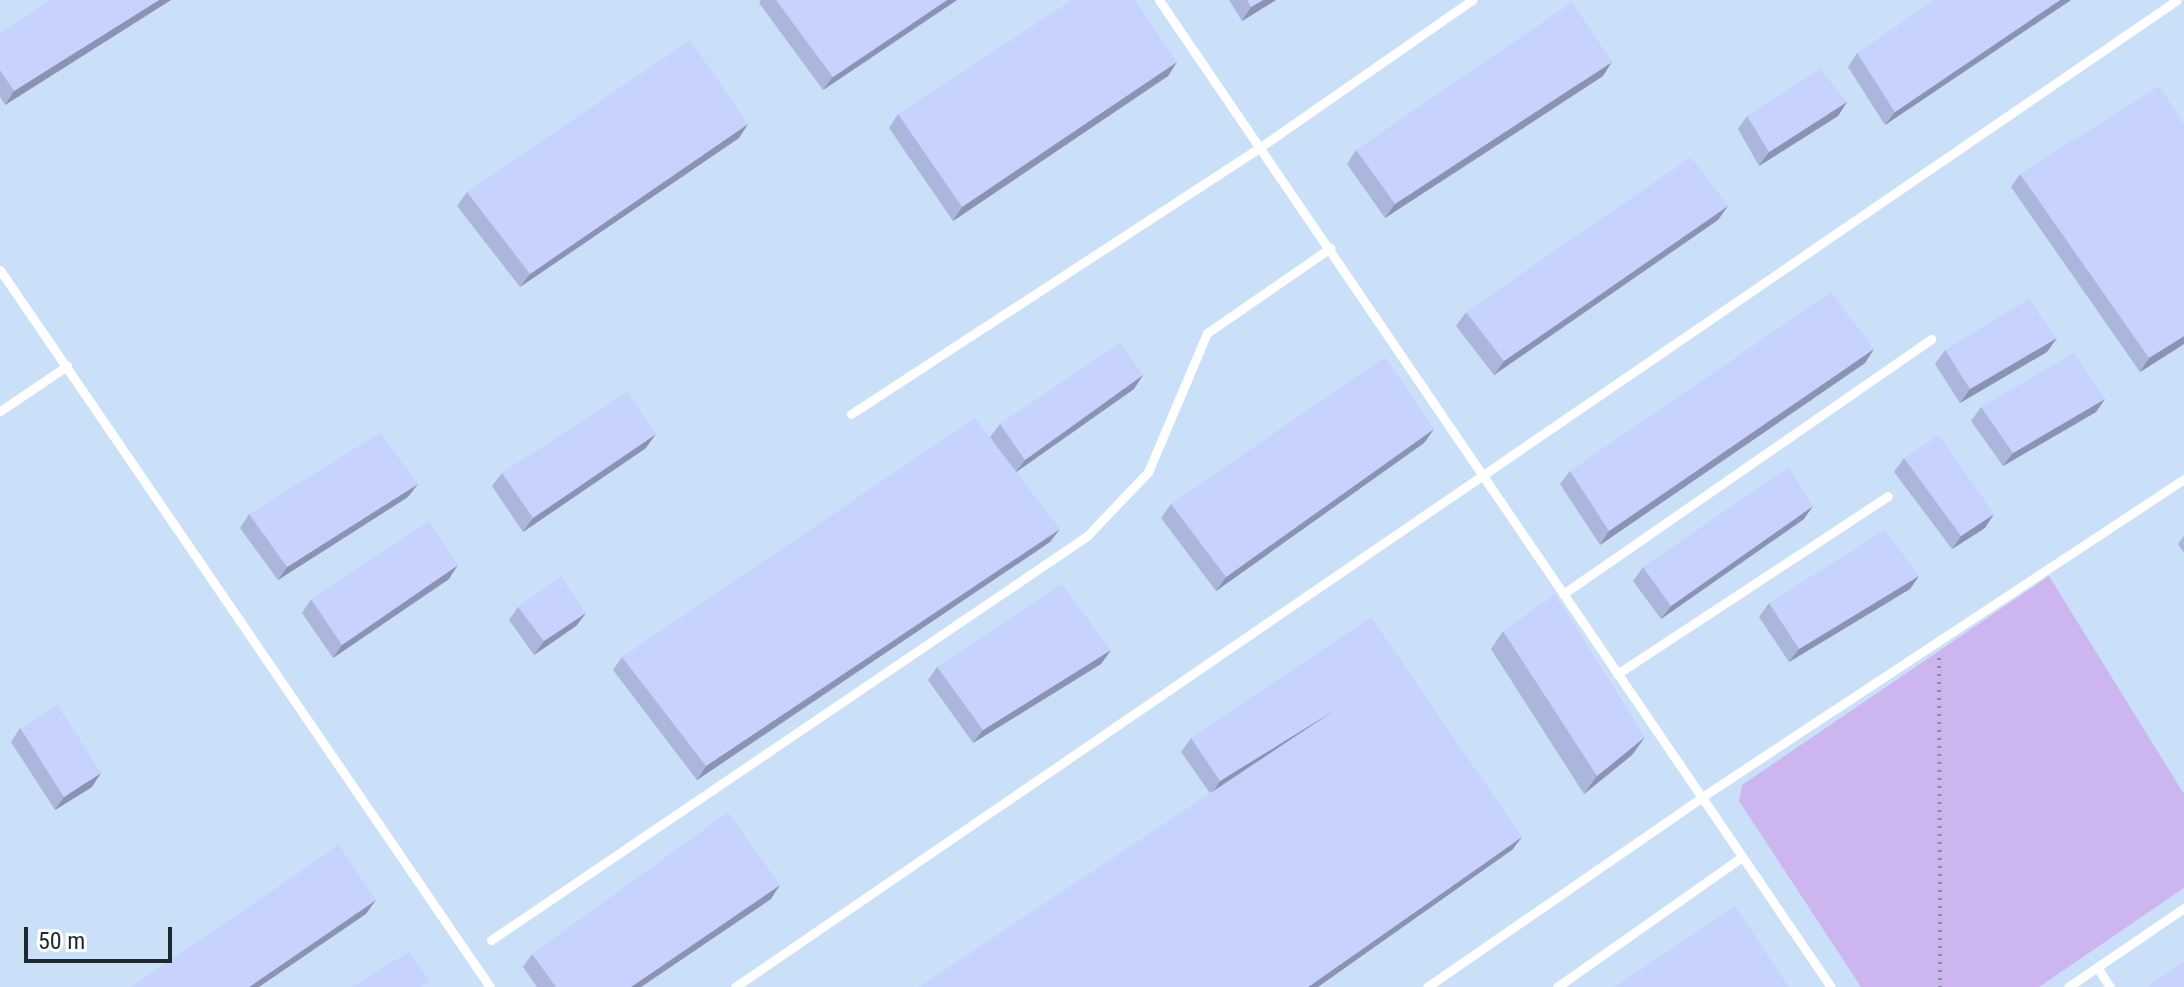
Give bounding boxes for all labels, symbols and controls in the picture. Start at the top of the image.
scale bar [28,911,176,961]
text: 50 m [38,927,85,955]

